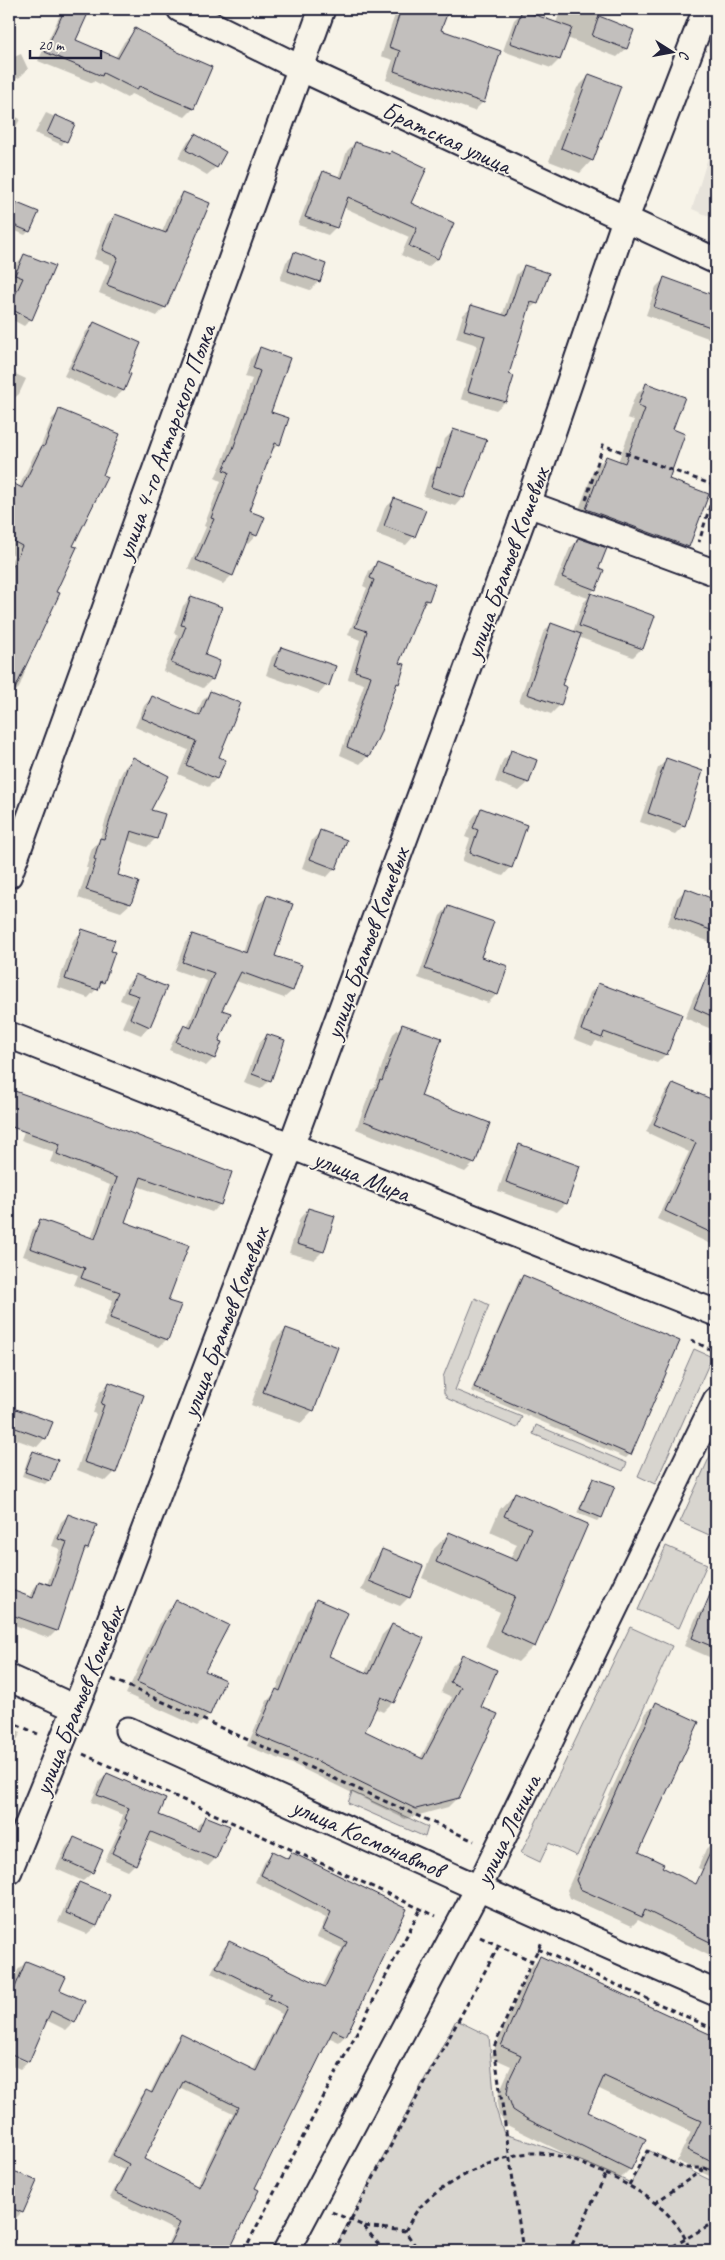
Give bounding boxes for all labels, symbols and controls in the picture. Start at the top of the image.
scale bar [30,28,101,60]
north arrow [648,28,698,78]
text: 20 m [38,36,65,55]
text: С [675,49,693,61]
street label: Братская улица [377,94,519,183]
street label: улица 4-го Ахтарского Полка [108,318,224,566]
street label: улица Братьев Кошевых [457,461,557,665]
street label: улица Братьев Кошевых [317,841,417,1045]
street label: улица Мира [307,1142,416,1210]
street label: улица Братьев Кошевых [173,1220,277,1424]
street label: улица Братьев Кошевых [26,1599,132,1802]
street label: улица Ленина [467,1767,550,1892]
street label: улица Космонавтов [285,1789,453,1888]

